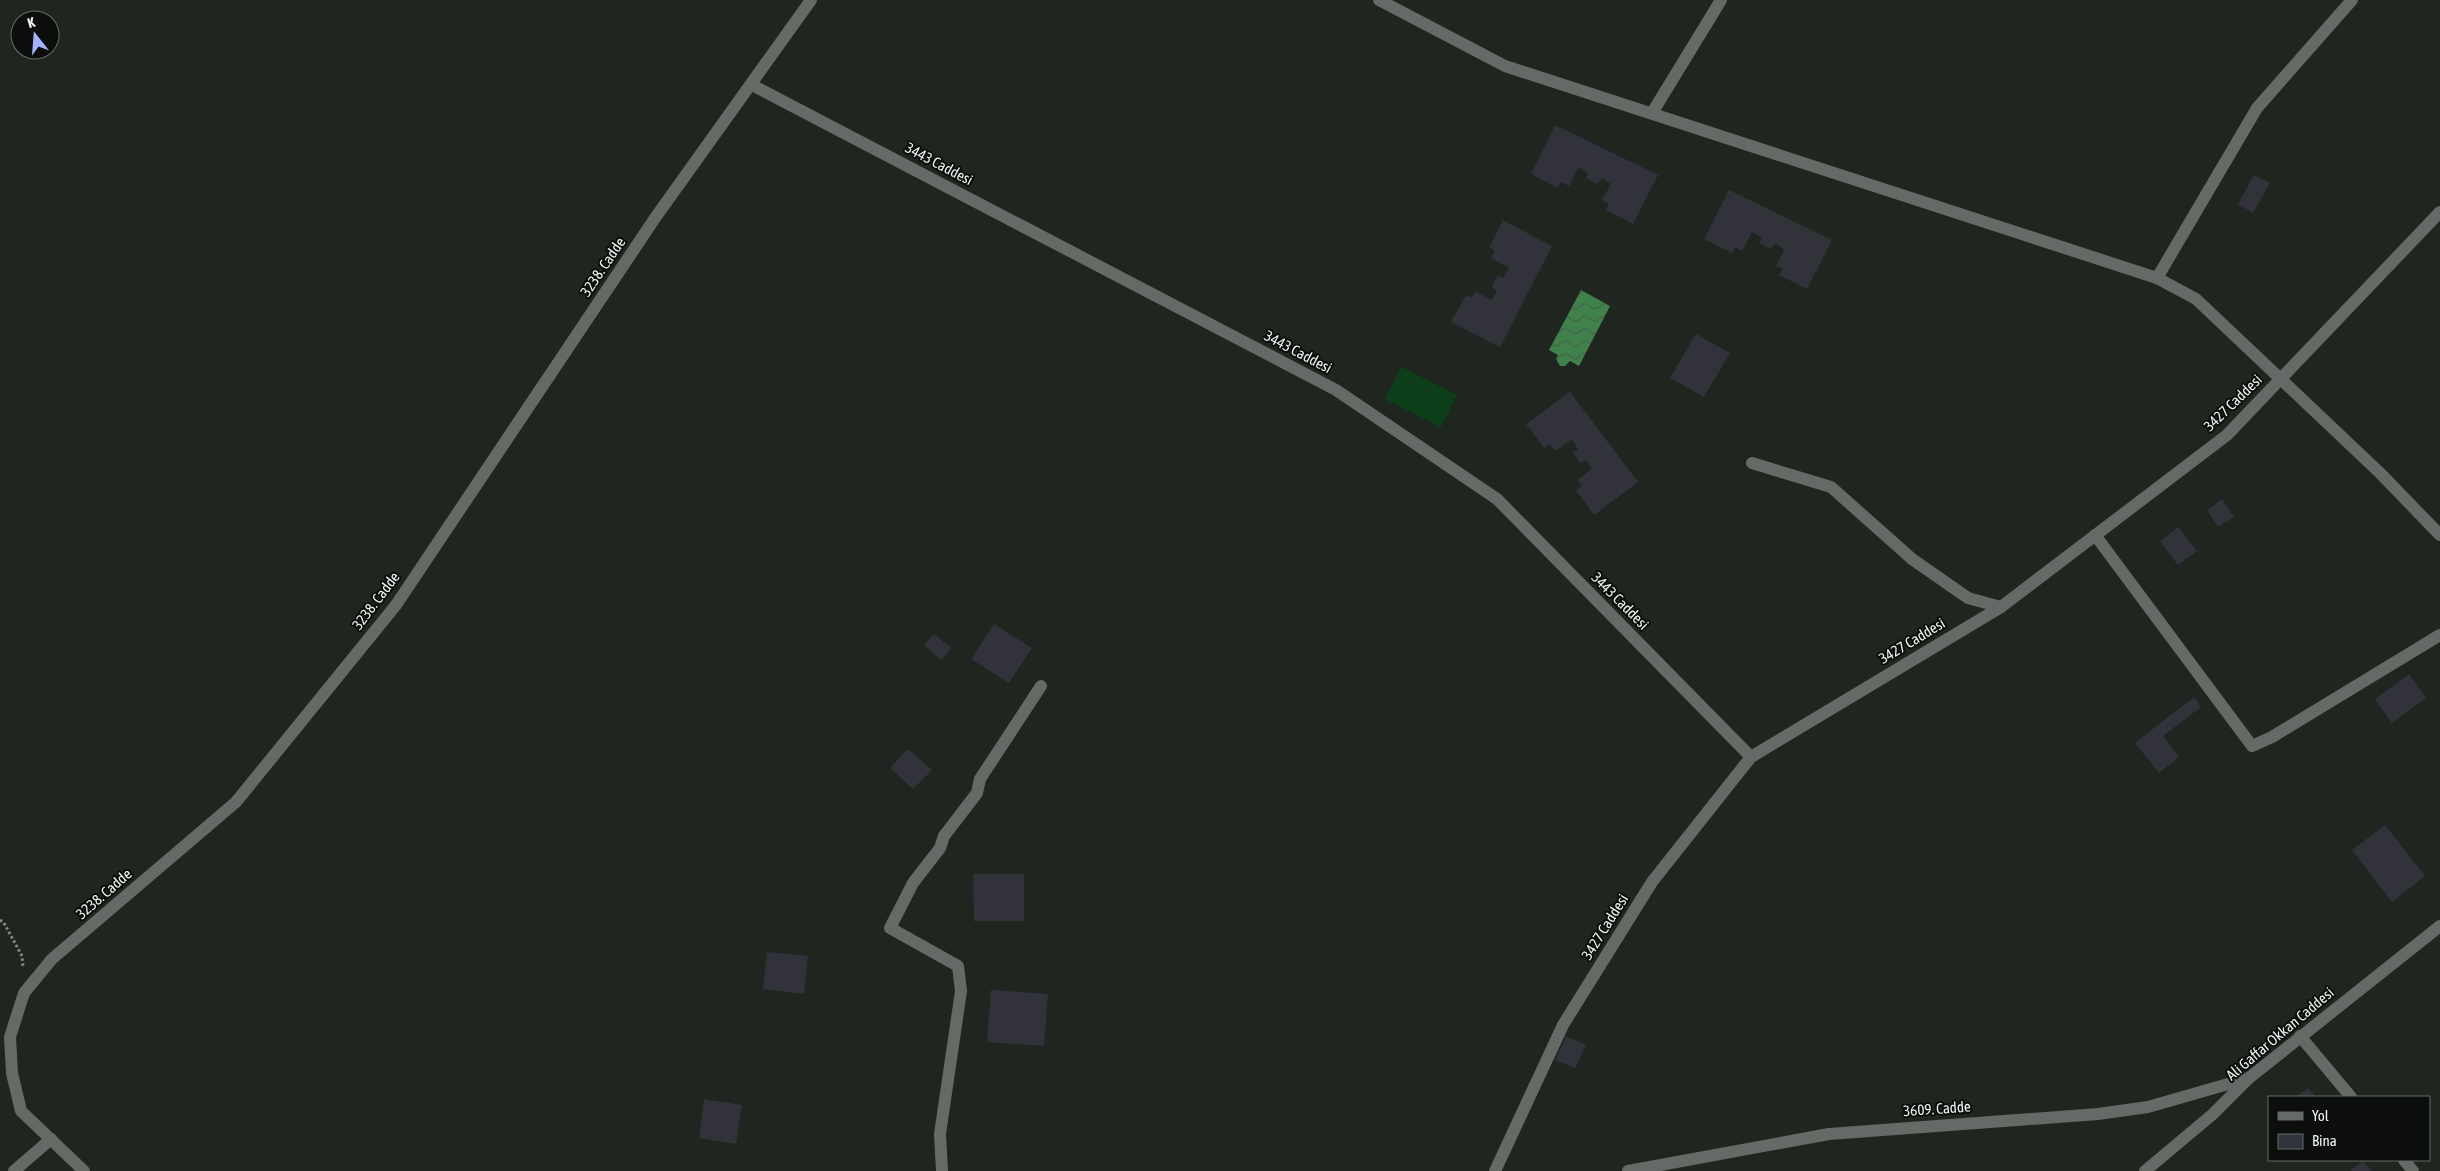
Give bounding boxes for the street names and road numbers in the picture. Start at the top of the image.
street label: 3443 Caddesi [903,139,976,188]
street label: 3238. Cadde [577,234,629,300]
street label: 3443 Caddesi [1262,327,1335,376]
street label: 3427 Caddesi [2200,371,2265,434]
street label: 3238. Cadde [348,568,403,633]
street label: 3443 Caddesi [1588,569,1652,633]
street label: 3427 Caddesi [1876,614,1948,667]
street label: 3238. Cadde [73,865,135,922]
street label: 3427 Caddesi [1578,891,1631,963]
street label: Ali Gaffar Okkan Caddesi [2222,984,2337,1084]
street label: 3609. Cadde [1903,1098,1972,1119]

